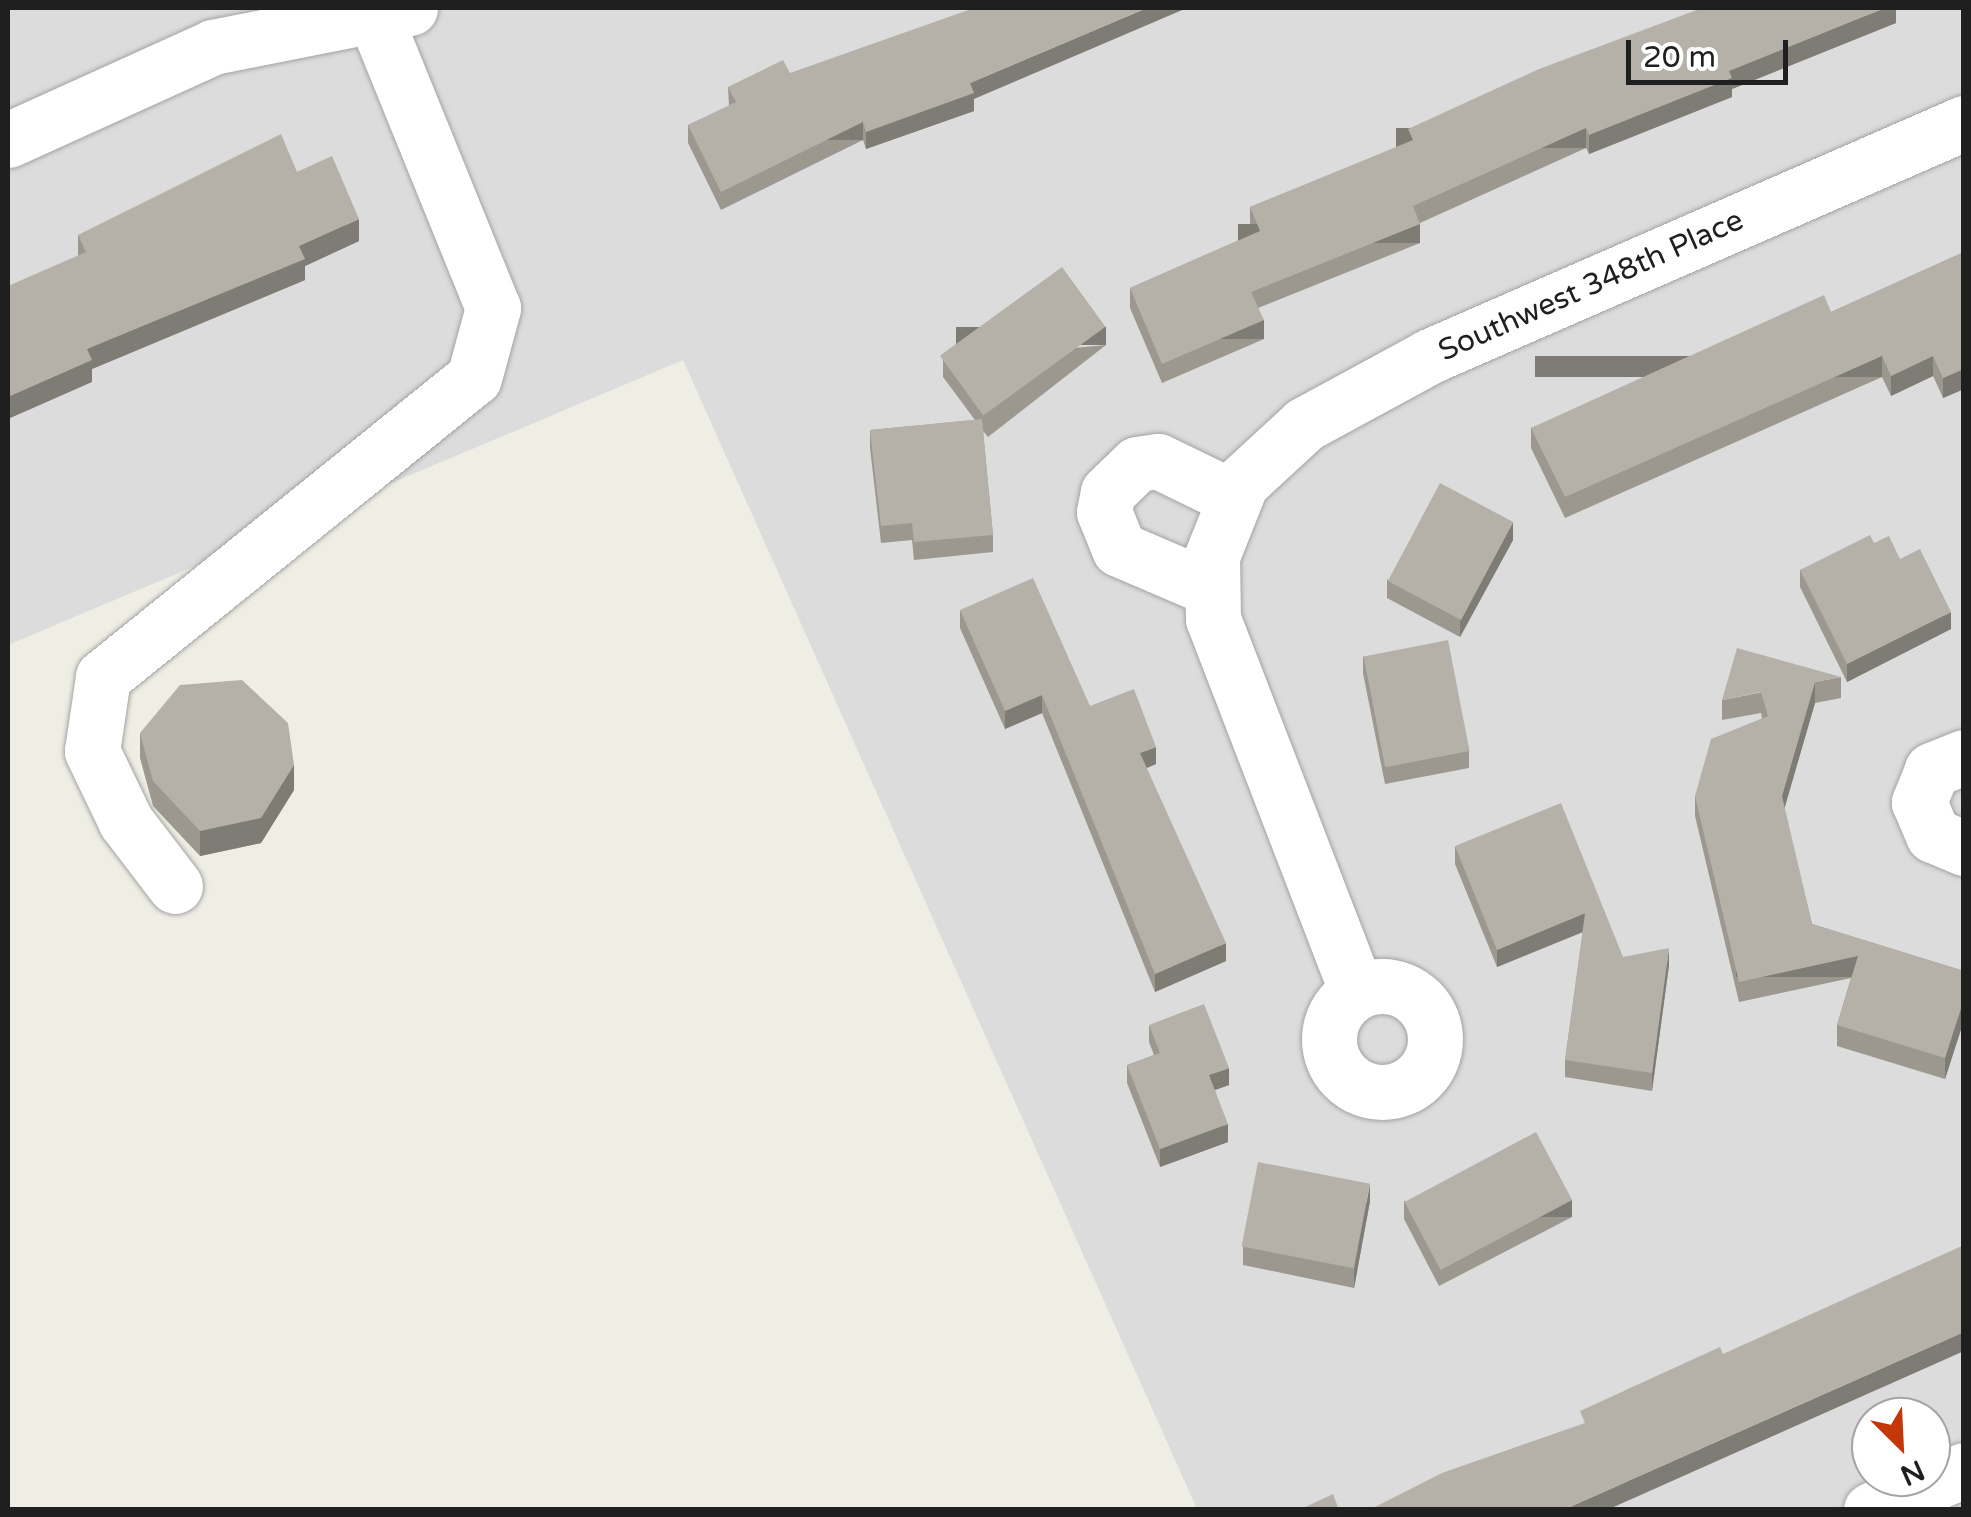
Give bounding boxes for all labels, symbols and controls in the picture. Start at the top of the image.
scale bar [1631,20,1794,82]
text: 20 m [1643,39,1716,76]
street label: Southwest 348th Place [1433,202,1749,370]
north arrow [1851,1397,1951,1497]
text: N [1895,1452,1930,1493]

